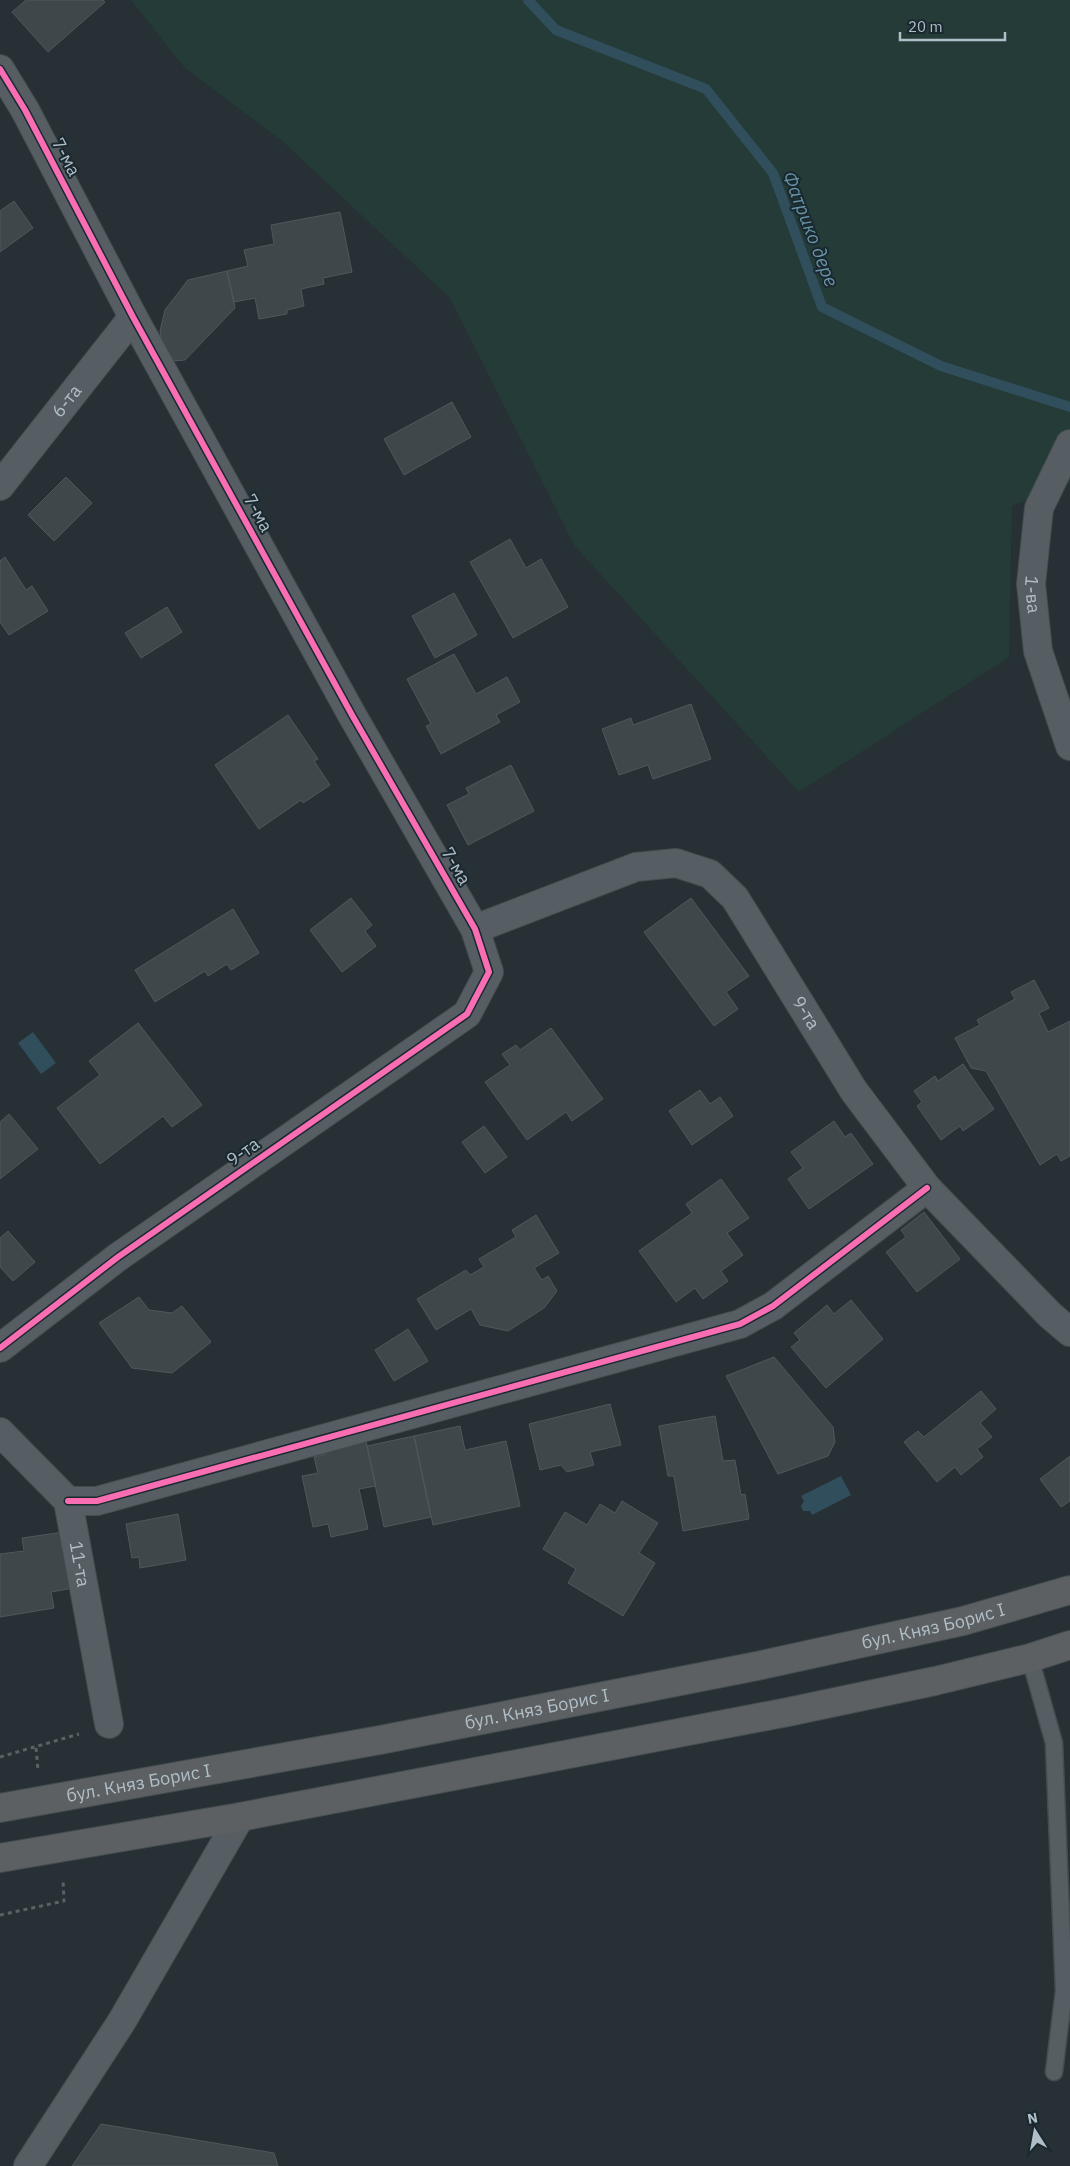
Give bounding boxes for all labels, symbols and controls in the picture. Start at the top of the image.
scale bar [900,10,1005,42]
text: 20 m [908,17,943,36]
street label: 7-ма [47,134,86,180]
water label: Фатрико дере [778,168,844,290]
street label: 6-та [46,380,87,422]
street label: 7-ма [239,490,278,536]
street label: 1-ва [1020,575,1046,615]
street label: 7-ма [436,843,477,889]
street label: 9-та [787,992,825,1034]
street label: 9-та [222,1132,264,1171]
street label: 11-та [65,1539,96,1589]
street label: бул. Княз Борис I [859,1597,1008,1654]
street label: бул. Княз Борис I [463,1683,611,1734]
street label: бул. Княз Борис I [65,1758,213,1807]
north arrow [1010,2106,1060,2156]
text: N [1026,2108,1039,2128]

